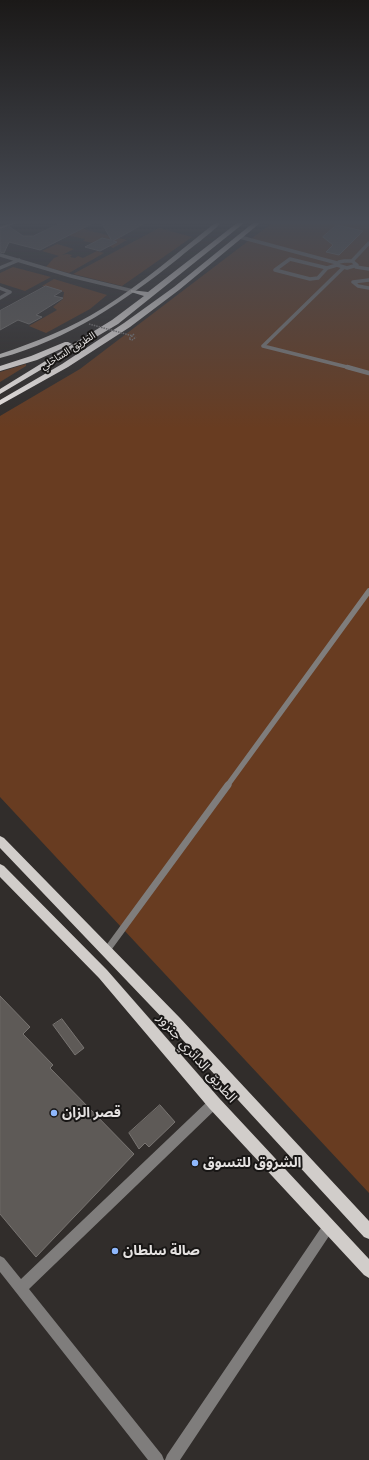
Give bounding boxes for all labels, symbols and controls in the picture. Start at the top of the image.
street label: الطريق الساحلي [38,329,98,373]
street label: الطريق الدائري جنزور [154,1010,240,1106]
place label: قصر الزان [62,1105,121,1121]
marker: قصر الزان [49,1108,59,1118]
place label: الشروق للتسوق [203,1155,301,1171]
marker: الشروق للتسوق [190,1158,200,1168]
place label: صالة سلطان [123,1243,200,1259]
marker: صالة سلطان [110,1246,120,1256]

